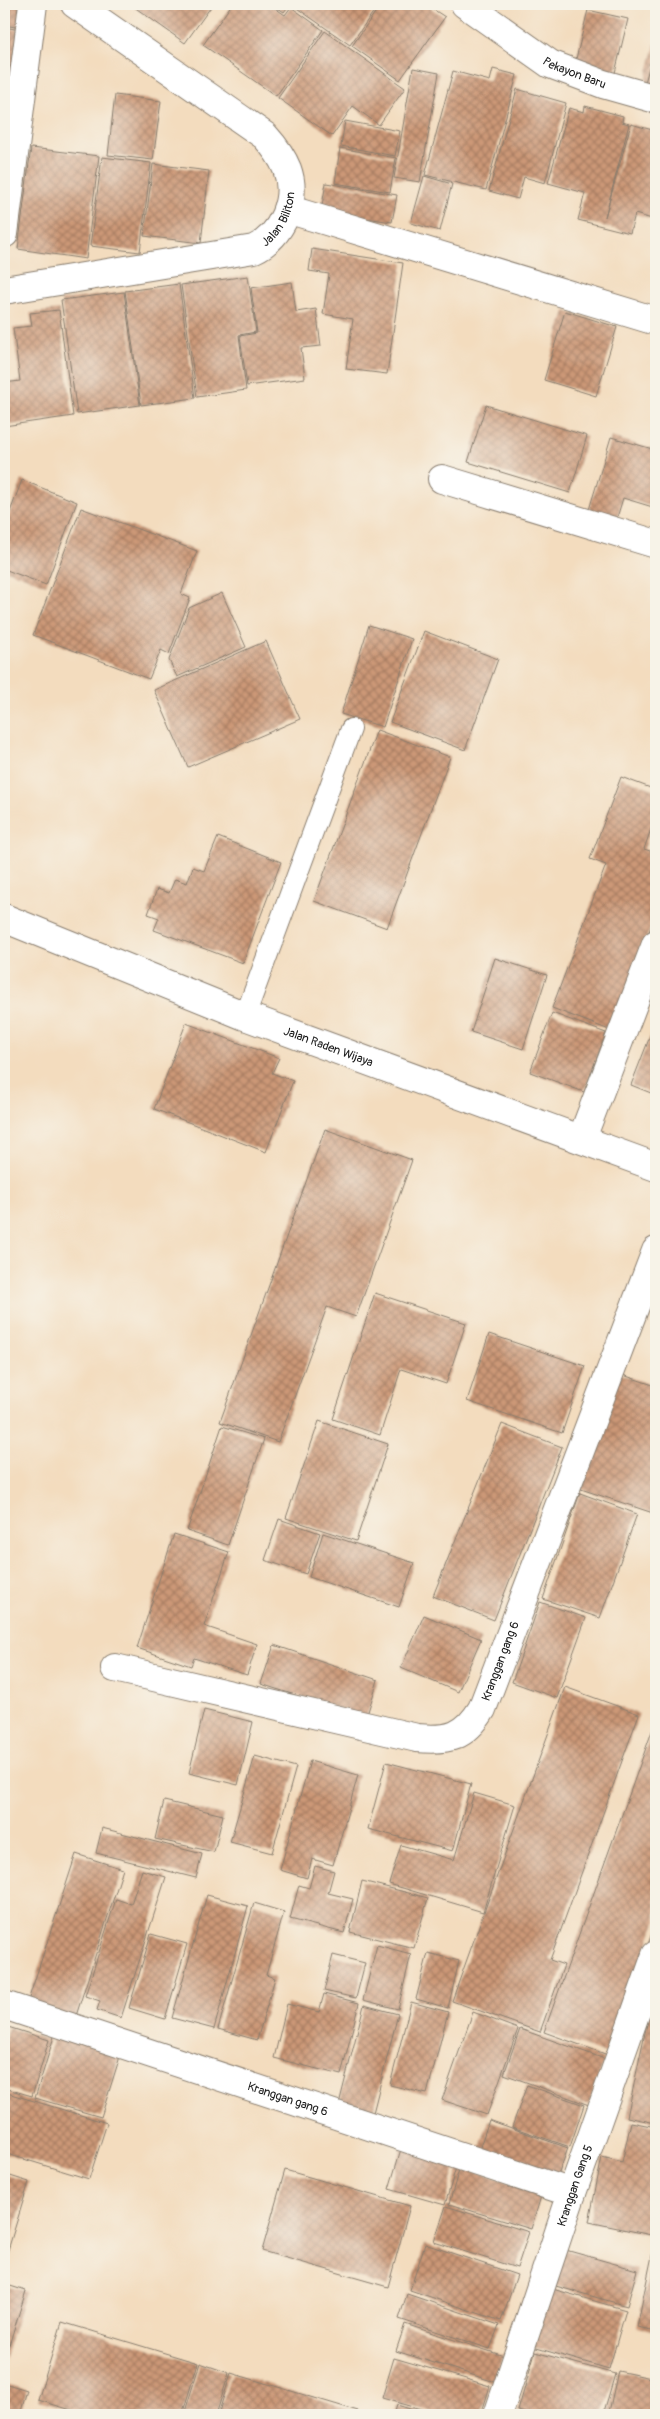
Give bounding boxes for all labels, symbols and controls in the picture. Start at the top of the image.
street label: Pekayon Baru [540,54,608,92]
street label: Jalan Biliton [258,191,298,250]
street label: Jalan Raden Wijaya [282,1023,376,1070]
street label: Kranggan gang 6 [478,1619,522,1703]
street label: Kranggan gang 6 [246,2079,330,2119]
street label: Kranggan Gang 5 [554,2143,596,2228]

